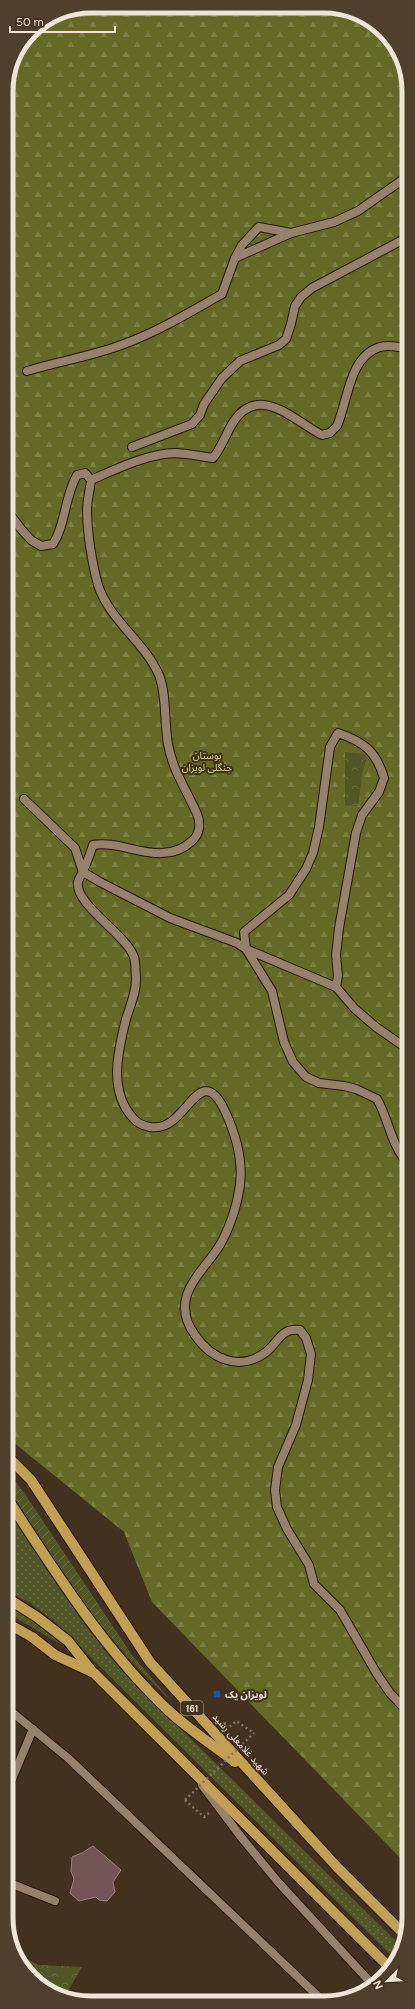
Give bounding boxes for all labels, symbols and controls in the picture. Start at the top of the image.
scale bar [10,8,115,34]
text: 50 m [16,15,44,29]
park label: بوستان جنگلی لویزان [182,749,232,774]
place label: لویزان یک [225,1688,267,1701]
marker: لویزان یک [212,1689,222,1699]
road number: 161 [181,1701,203,1715]
street label: شهید غلامعلی رشید [210,1710,272,1778]
north arrow [367,1961,407,2001]
text: N [371,1978,386,1991]

